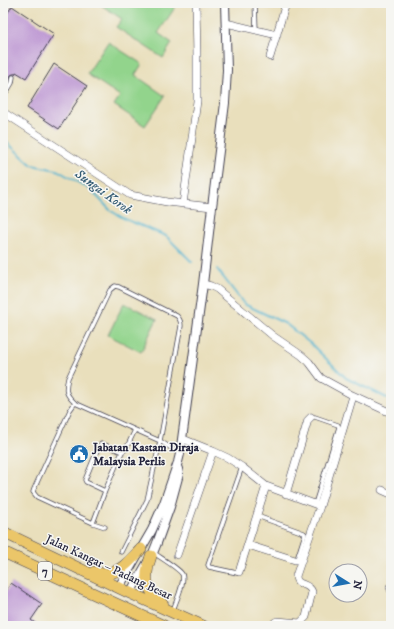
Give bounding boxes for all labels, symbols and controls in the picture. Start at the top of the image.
water label: Sungai Korok [71,165,135,218]
place label: Jabatan Kastam Diraja Malaysia Perlis [91,440,200,469]
public building icon: Jabatan Kastam Diraja Malaysia Perlis [68,443,90,465]
street label: Jalan Kangar – Padang Besar [42,531,175,604]
road number: 7 [38,562,52,580]
north arrow [328,563,368,603]
text: N [349,579,365,590]

